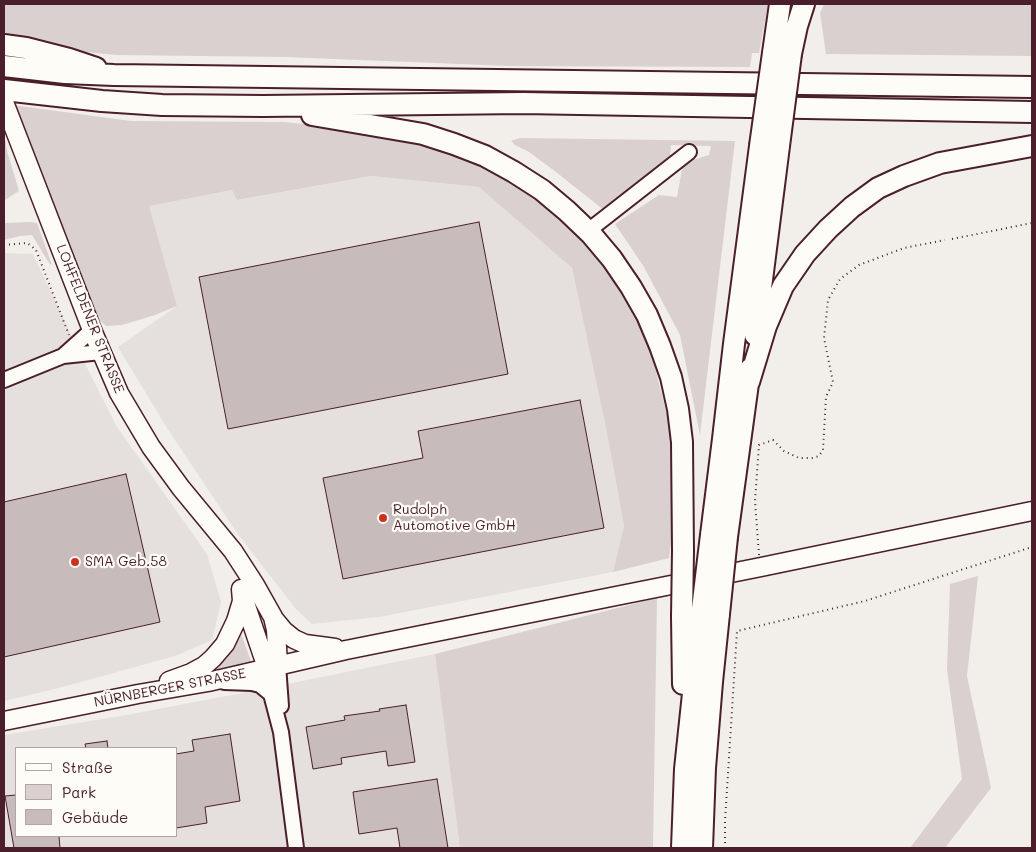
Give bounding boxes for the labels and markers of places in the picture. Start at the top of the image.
place label: Rudolph Automotive GmbH [393,502,516,534]
marker: Rudolph Automotive GmbH [377,512,389,524]
place label: SMA Geb.58 [85,554,167,570]
marker: SMA Geb.58 [69,556,81,568]

